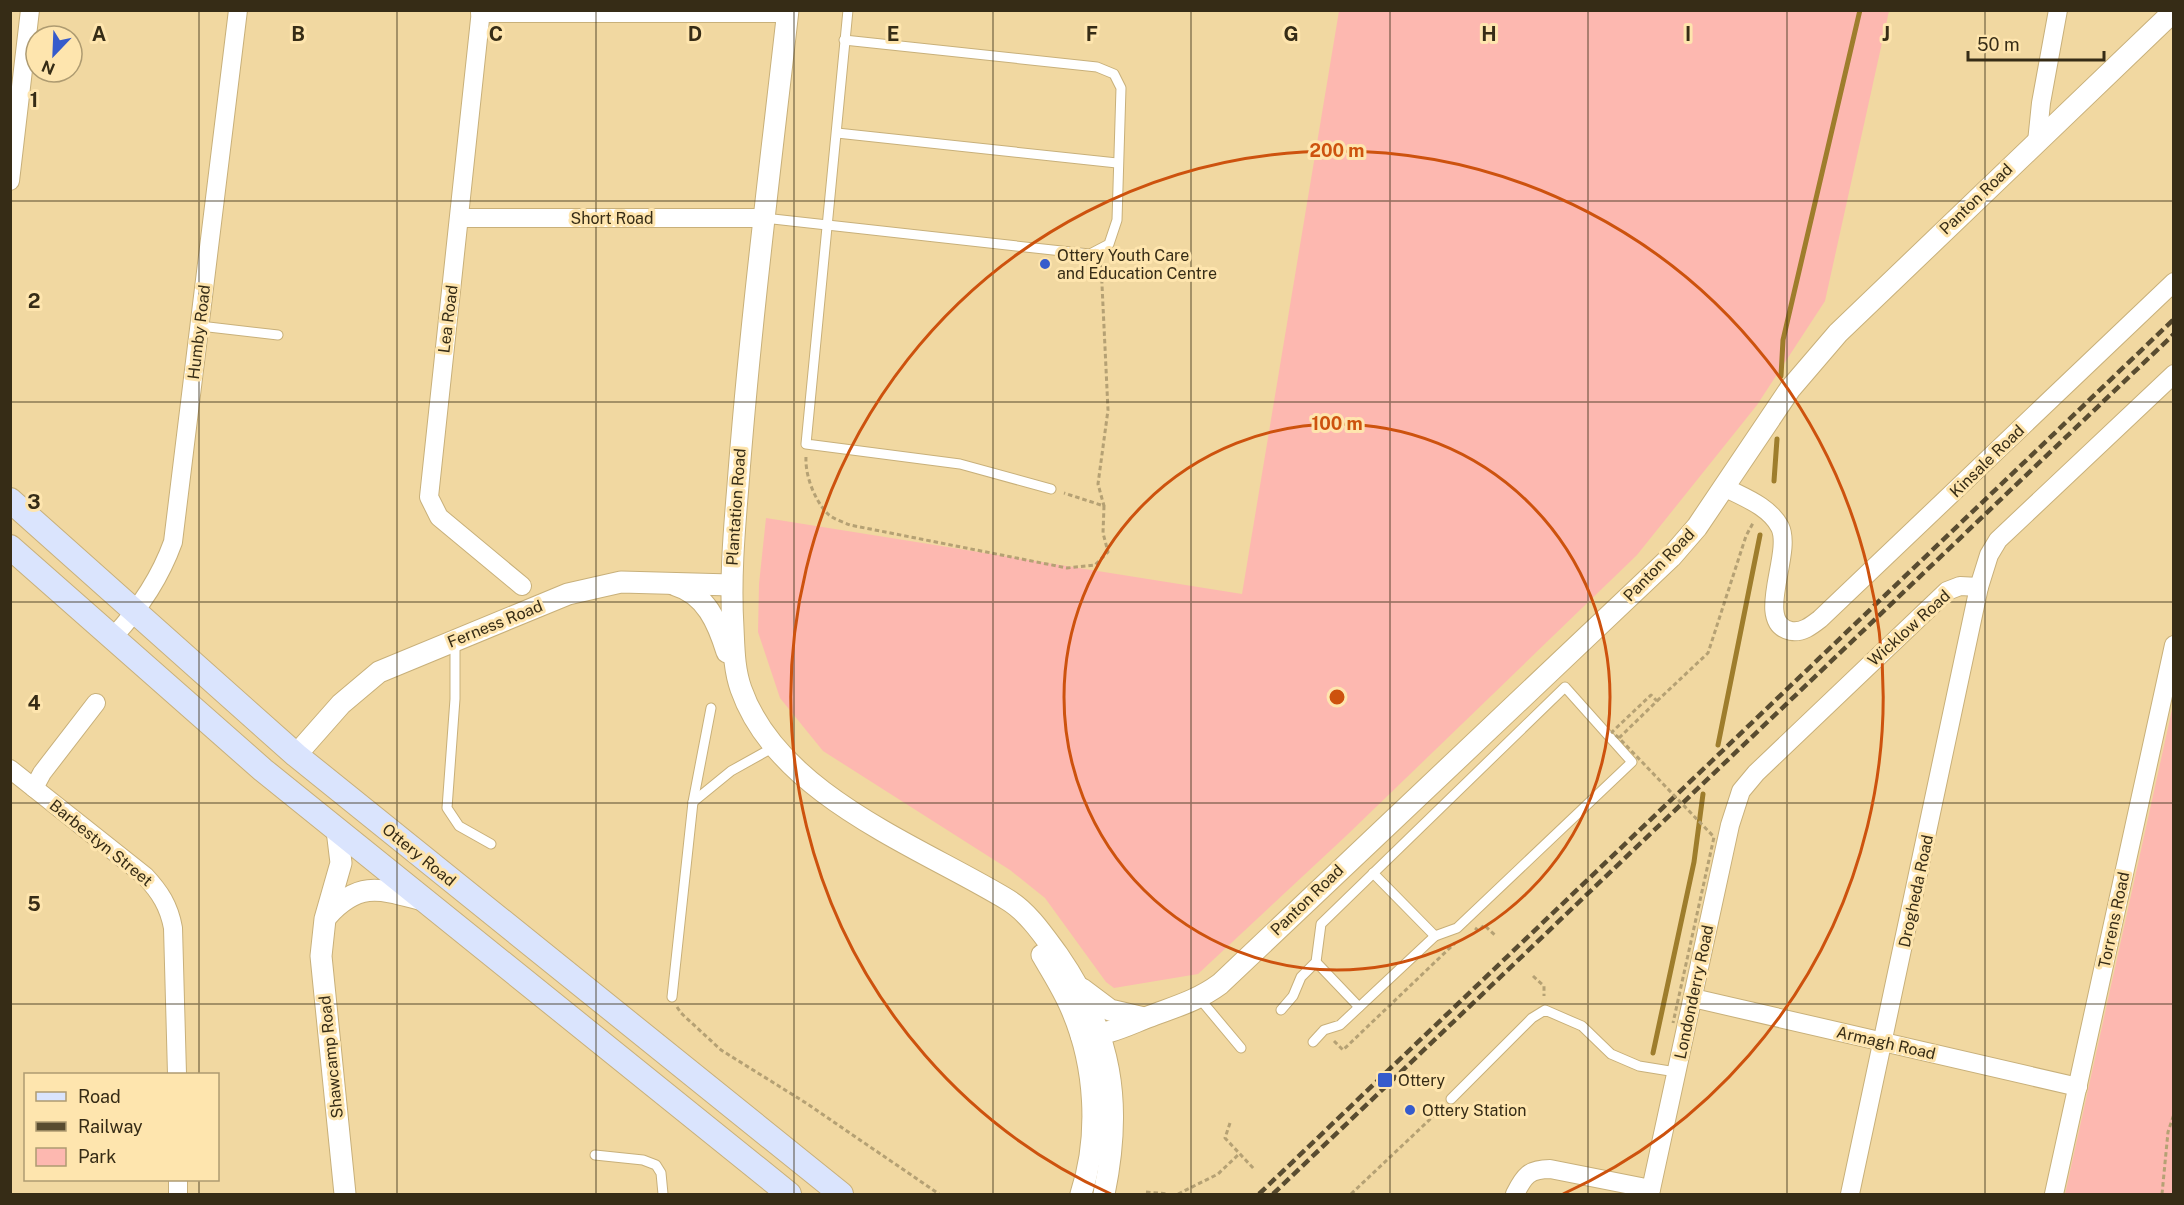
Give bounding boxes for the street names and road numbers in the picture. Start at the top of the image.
street label: Panton Road [1936,160,2016,238]
street label: Short Road [570,209,654,228]
street label: Humby Road [184,284,214,380]
street label: Lea Road [434,284,462,354]
street label: Kinsale Road [1946,421,2028,501]
street label: Plantation Road [722,448,750,566]
street label: Panton Road [1620,525,1698,605]
street label: Wicklow Road [1864,586,1954,670]
street label: Ferness Road [445,596,545,652]
street label: Barbestyn Street [46,796,156,890]
street label: Ottery Road [378,820,460,890]
street label: Drogheda Road [1895,833,1937,949]
street label: Panton Road [1267,861,1347,939]
street label: Torrens Road [2095,870,2133,970]
street label: Londonderry Road [1671,923,1717,1061]
street label: Shawcamp Road [315,995,347,1119]
street label: Armagh Road [1835,1022,1937,1064]

